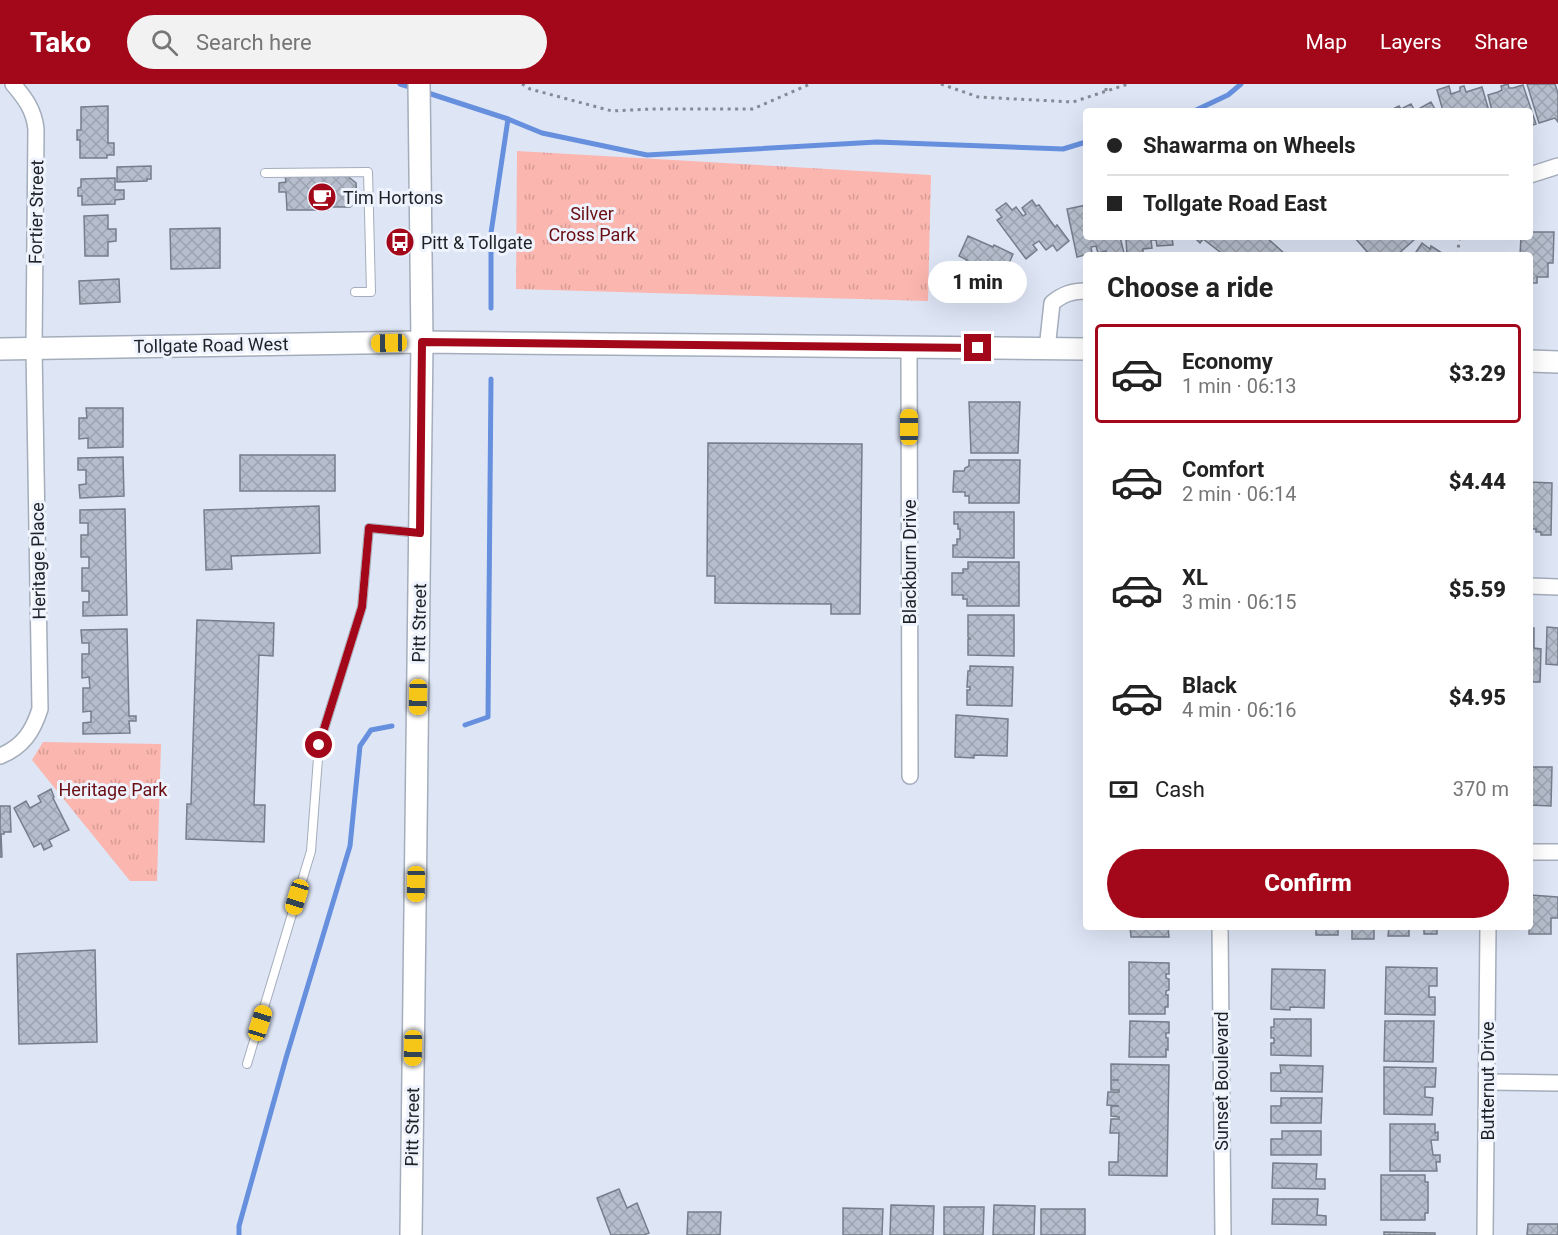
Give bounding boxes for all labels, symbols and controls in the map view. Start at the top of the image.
search box [127,15,547,69]
text: Tako [30,26,91,59]
icon: search [148,26,181,59]
text: Search here [196,30,312,55]
text: Map [1305,30,1347,54]
text: Layers [1380,30,1441,54]
text: Share [1474,30,1528,54]
text: Shawarma on Wheels [1143,133,1356,158]
street label: Fortier Street [25,160,47,264]
cafe icon: Tim Hortons [306,181,338,213]
place label: Tim Hortons [343,187,443,208]
text: Tollgate Road East [1143,191,1327,216]
park label: Silver Cross Park [548,203,636,245]
bus stop icon: Pitt & Tollgate [384,226,416,258]
place label: Pitt & Tollgate [421,232,533,253]
callout: 1 min [928,261,1028,303]
text: 1 min [952,270,1003,294]
text: Choose a ride [1107,272,1273,304]
street label: Tollgate Road West [133,333,289,357]
car [371,334,407,352]
route end [964,334,991,361]
icon: car [1110,347,1164,401]
text: Economy [1182,349,1273,374]
text: $3.29 [1449,361,1506,386]
text: 1 min · 06:13 [1182,374,1297,398]
car [900,409,918,445]
icon: car [1110,455,1164,509]
text: Comfort [1182,457,1264,482]
text: $4.44 [1449,469,1506,494]
text: 2 min · 06:14 [1182,482,1297,506]
street label: Blackburn Drive [899,500,920,624]
street label: Heritage Place [26,502,50,620]
icon: car [1110,563,1164,617]
text: XL [1182,565,1208,590]
text: $5.59 [1449,577,1506,602]
street label: Pitt Street [408,583,430,663]
text: 3 min · 06:15 [1182,590,1297,614]
icon: car [1110,671,1164,725]
text: Black [1182,673,1237,698]
car [409,679,427,715]
text: $4.95 [1449,685,1506,710]
text: 4 min · 06:16 [1182,698,1297,722]
route start [305,731,332,758]
icon: cash [1107,773,1140,806]
text: Cash [1155,777,1205,802]
text: 370 m [1453,777,1509,801]
park label: Heritage Park [59,779,168,800]
button: Confirm [1107,849,1509,918]
car [407,866,425,902]
car [283,877,311,917]
car [246,1003,274,1043]
street label: Sunset Boulevard [1211,1011,1232,1151]
street label: Butternut Drive [1477,1021,1498,1141]
car [404,1030,422,1066]
street label: Pitt Street [401,1087,423,1167]

